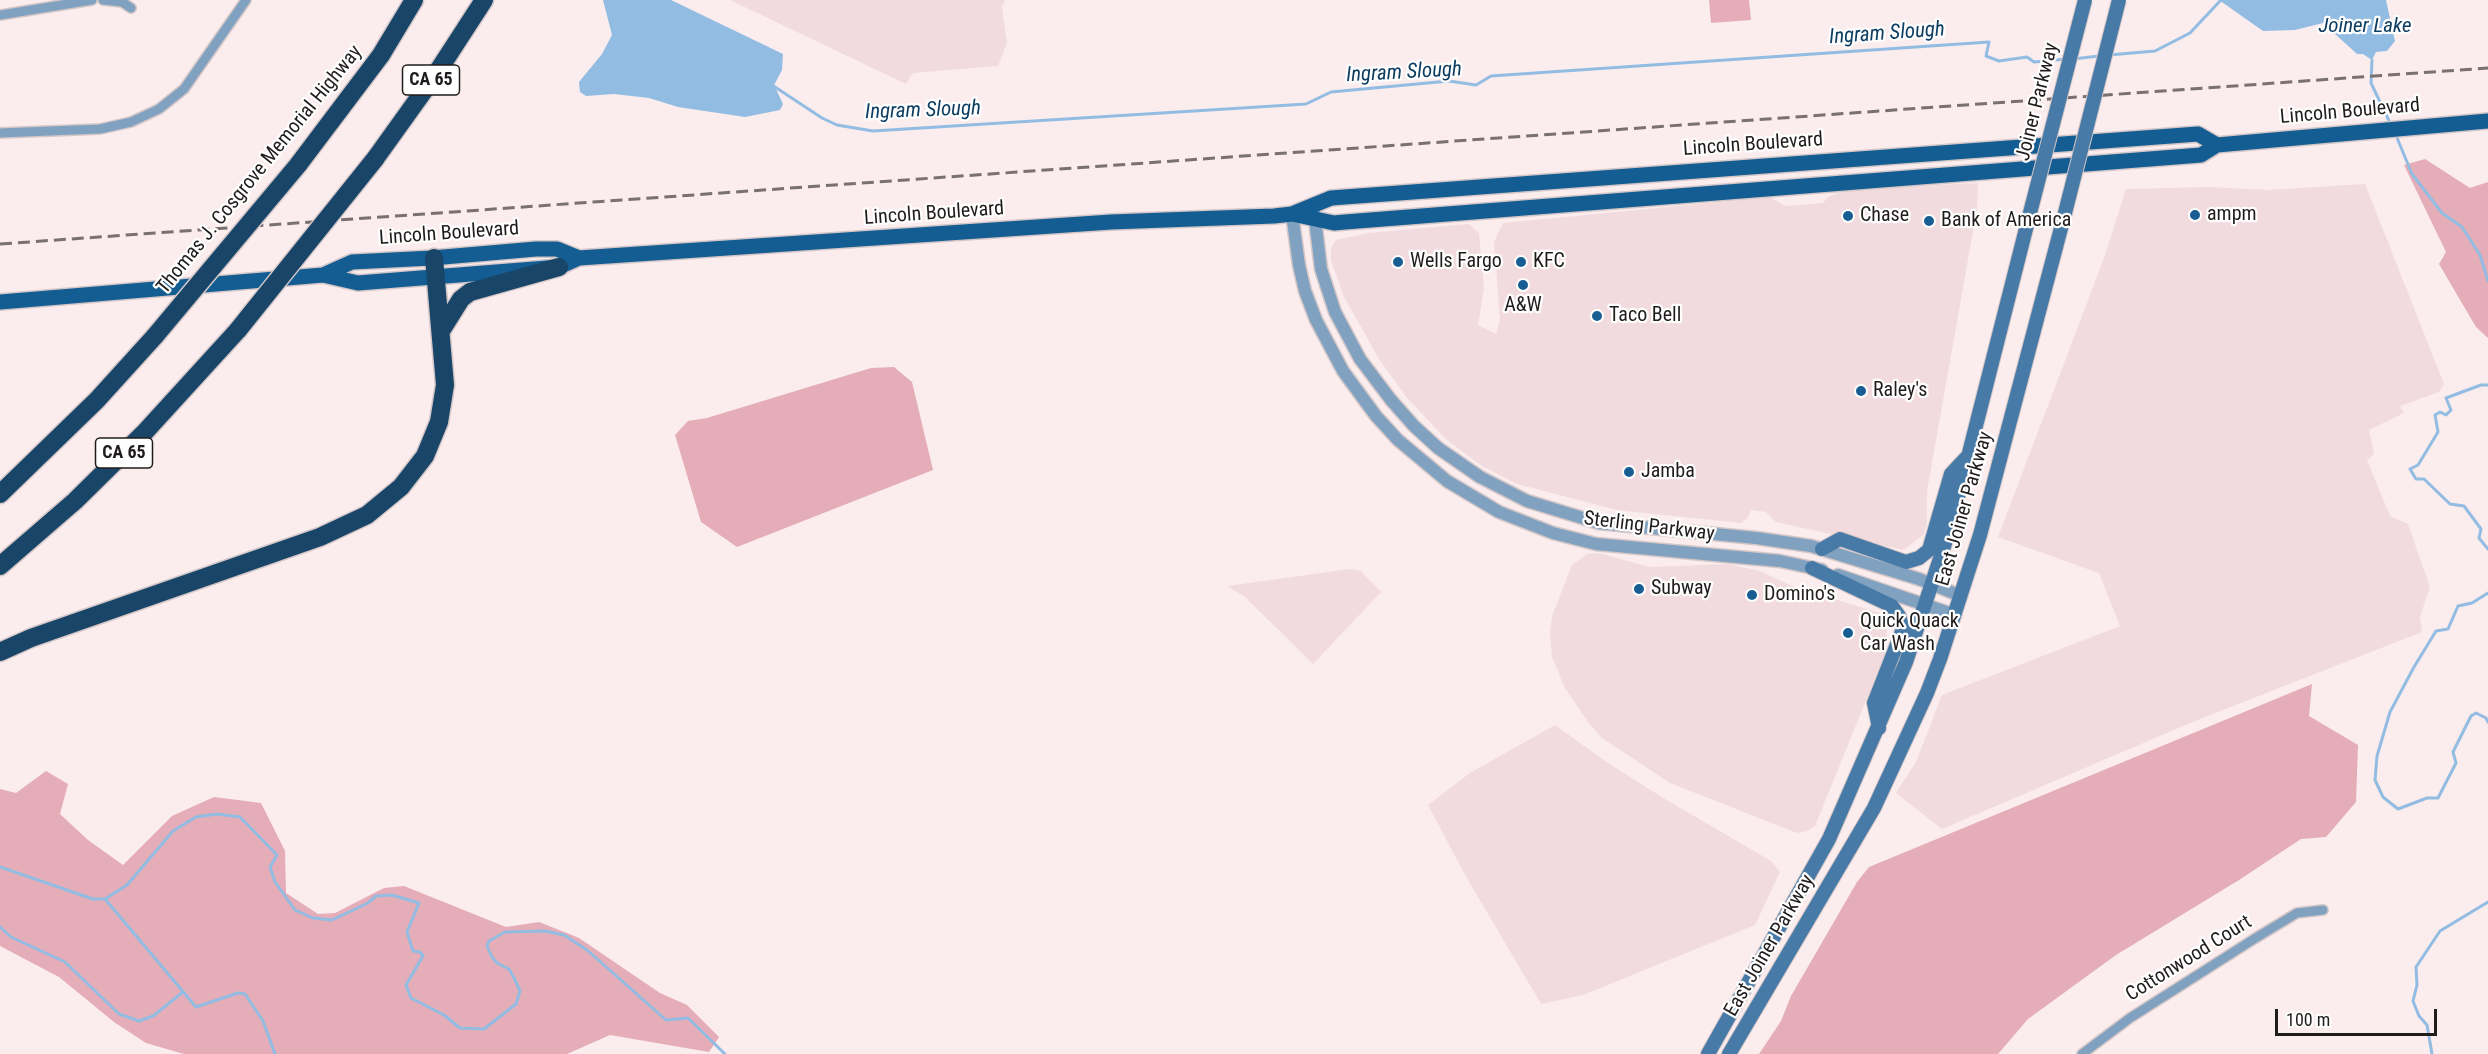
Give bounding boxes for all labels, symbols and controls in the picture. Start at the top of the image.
water label: Joiner Lake [2318,14,2412,40]
water label: Ingram Slough [1828,17,1946,51]
street label: Thomas J. Cosgrove Memorial Highway [152,41,368,299]
street label: Joiner Parkway [2012,41,2064,163]
water label: Ingram Slough [1345,57,1463,89]
road number: CA 65 [402,65,460,95]
street label: Lincoln Boulevard [2279,94,2421,130]
water label: Ingram Slough [865,96,981,126]
street label: Lincoln Boulevard [1682,128,1824,162]
street label: Lincoln Boulevard [863,197,1005,231]
place label: ampm [2207,203,2257,227]
place label: Chase [1860,204,1909,228]
marker: ampm [2188,208,2202,222]
marker: Chase [1841,209,1855,223]
place label: Bank of America [1941,209,2071,233]
marker: Bank of America [1922,214,1936,228]
street label: Lincoln Boulevard [378,217,520,251]
place label: Wells Fargo [1410,250,1502,274]
place label: KFC [1533,250,1565,274]
marker: Wells Fargo [1391,255,1405,269]
marker: KFC [1514,255,1528,269]
marker: A&W [1516,278,1530,292]
place label: A&W [1504,294,1542,318]
place label: Taco Bell [1609,304,1681,328]
marker: Taco Bell [1590,309,1604,323]
place label: Raley's [1873,379,1927,403]
marker: Raley's [1854,384,1868,398]
street label: East Joiner Parkway [1931,429,1999,589]
road number: CA 65 [96,438,152,468]
place label: Jamba [1641,460,1695,484]
marker: Jamba [1622,465,1636,479]
street label: Sterling Parkway [1582,507,1716,547]
place label: Subway [1651,577,1712,601]
marker: Subway [1632,582,1646,596]
place label: Domino's [1764,583,1835,607]
marker: Domino's [1745,588,1759,602]
place label: Quick Quack Car Wash [1860,610,1959,657]
marker: Quick Quack Car Wash [1841,626,1855,640]
street label: East Joiner Parkway [1720,871,1820,1021]
street label: Cottonwood Court [2122,911,2256,1007]
scale bar [2278,997,2440,1035]
text: 100 m [2286,1009,2330,1030]

